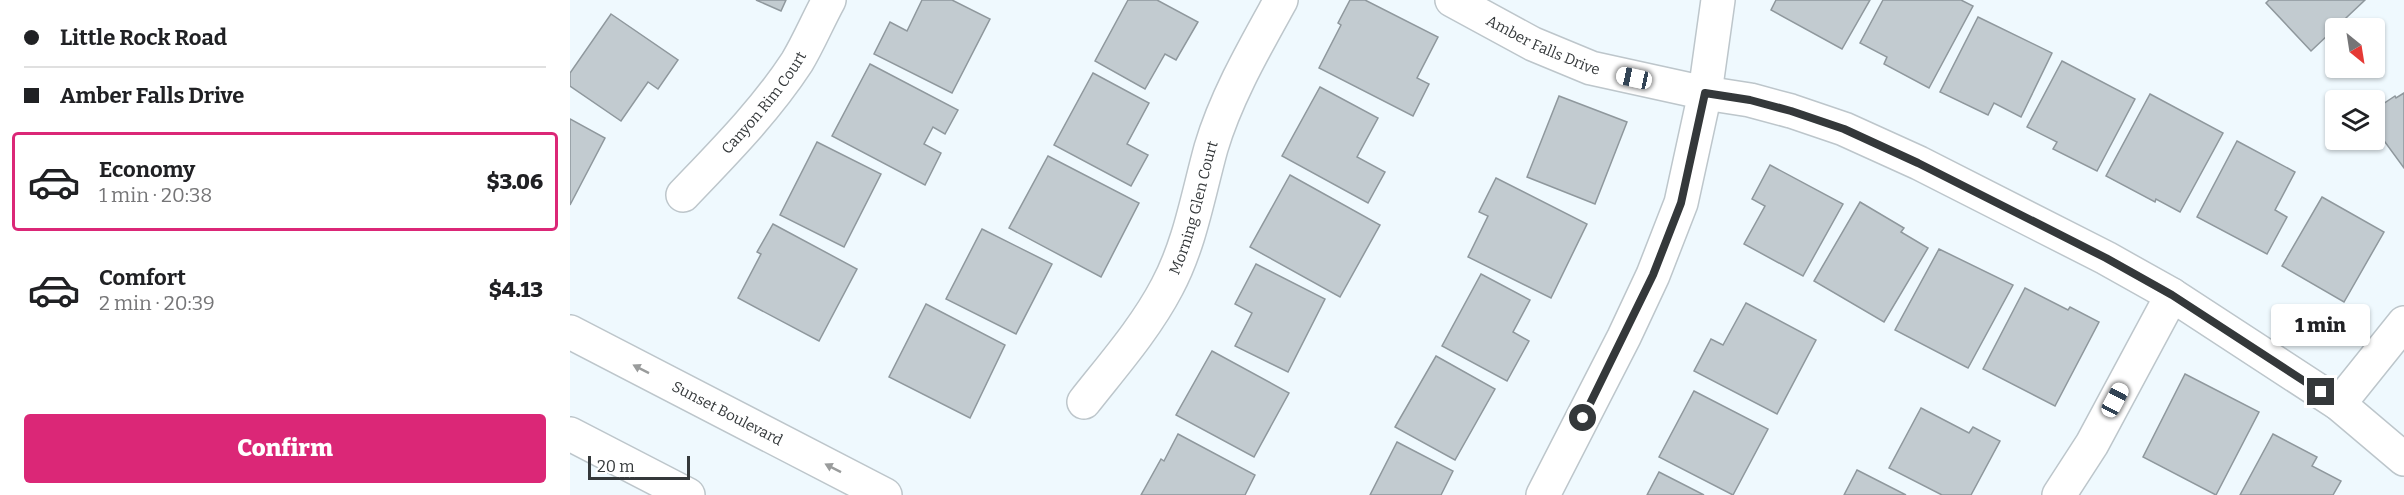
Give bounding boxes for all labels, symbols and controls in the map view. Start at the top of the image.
street label: Amber Falls Drive [1483,11,1601,79]
north arrow [2325,18,2385,78]
map controls [2325,18,2385,150]
text: Little Rock Road [60,24,227,51]
street label: Canyon Rim Court [718,48,810,158]
car [1615,65,1653,91]
text: Amber Falls Drive [60,82,244,109]
button: layers [2325,90,2385,150]
street label: Morning Glen Court [1165,138,1222,277]
icon: car [27,155,81,209]
text: Economy [99,156,195,183]
text: $3.06 [486,168,543,195]
text: 1 min · 20:38 [99,183,212,207]
icon: car [27,263,81,317]
text: Comfort [99,264,186,291]
text: $4.13 [489,276,543,303]
text: 2 min · 20:39 [99,291,215,315]
callout: 1 min [2272,305,2370,347]
text: 1 min [2295,313,2346,337]
one-way arrow [632,364,649,374]
street label: Sunset Boulevard [669,377,786,449]
route end [2307,378,2334,405]
car [2099,380,2131,420]
route start [1569,404,1596,431]
button: Confirm [24,414,546,483]
scale bar [588,453,690,480]
text: 20 m [597,457,634,476]
one-way arrow [824,463,841,473]

